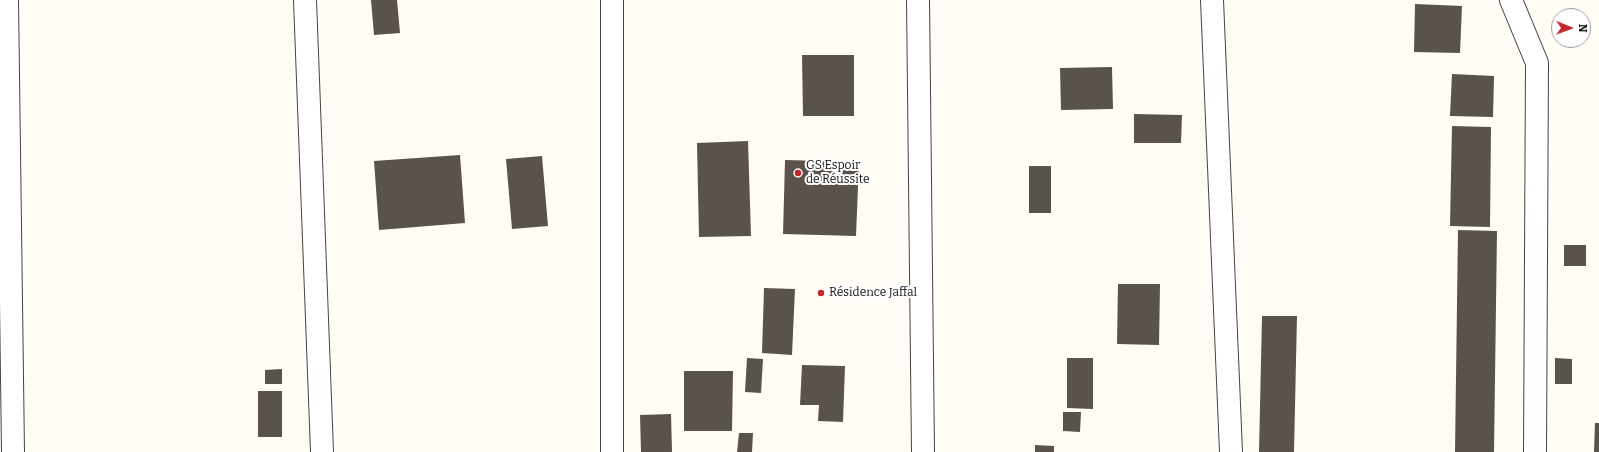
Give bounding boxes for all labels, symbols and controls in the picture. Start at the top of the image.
north arrow [1551,8,1591,48]
text: N [1576,24,1589,33]
place label: GS Espoir de Réussite [806,159,870,187]
marker: GS Espoir de Réussite [793,168,803,178]
place label: Résidence Jaffal [829,286,917,300]
marker: Résidence Jaffal [816,288,826,298]

